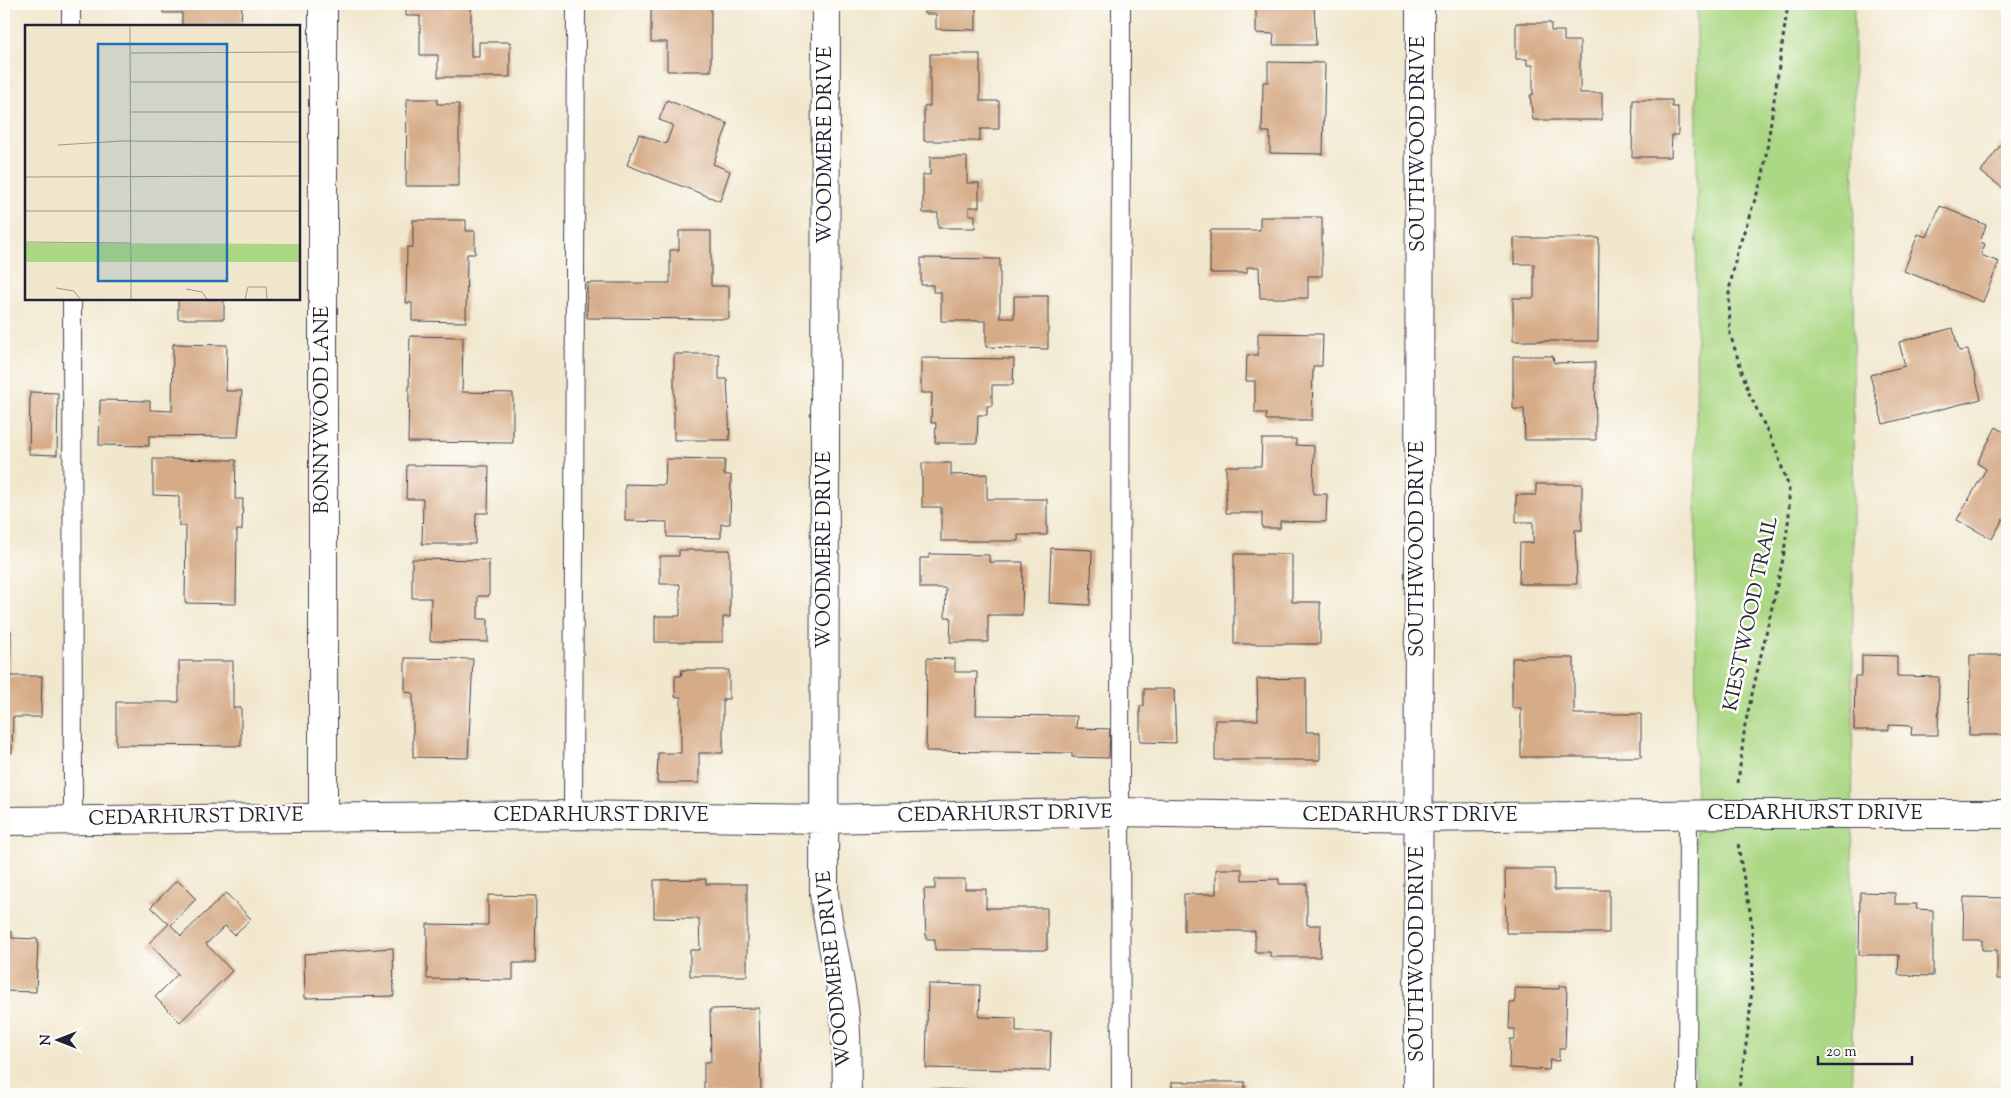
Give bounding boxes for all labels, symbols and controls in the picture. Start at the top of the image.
inset map [25,25,300,300]
street label: SOUTHWOOD DRIVE [1405,36,1434,252]
street label: WOODMERE DRIVE [812,46,841,244]
street label: BONNYWOOD LANE [309,306,338,514]
street label: SOUTHWOOD DRIVE [1404,441,1433,657]
street label: WOODMERE DRIVE [811,451,840,649]
street label: KIESTWOOD TRAIL [1717,514,1787,714]
street label: CEDARHURST DRIVE [897,799,1113,831]
street label: CEDARHURST DRIVE [1707,800,1923,829]
street label: CEDARHURST DRIVE [88,802,304,834]
street label: CEDARHURST DRIVE [493,802,709,831]
street label: CEDARHURST DRIVE [1302,802,1518,831]
street label: SOUTHWOOD DRIVE [1404,846,1433,1062]
street label: WOODMERE DRIVE [810,869,860,1069]
north arrow [32,1016,82,1066]
scale bar [1818,1033,1912,1065]
text: N [37,1034,57,1046]
text: 20 m [1826,1042,1857,1063]

